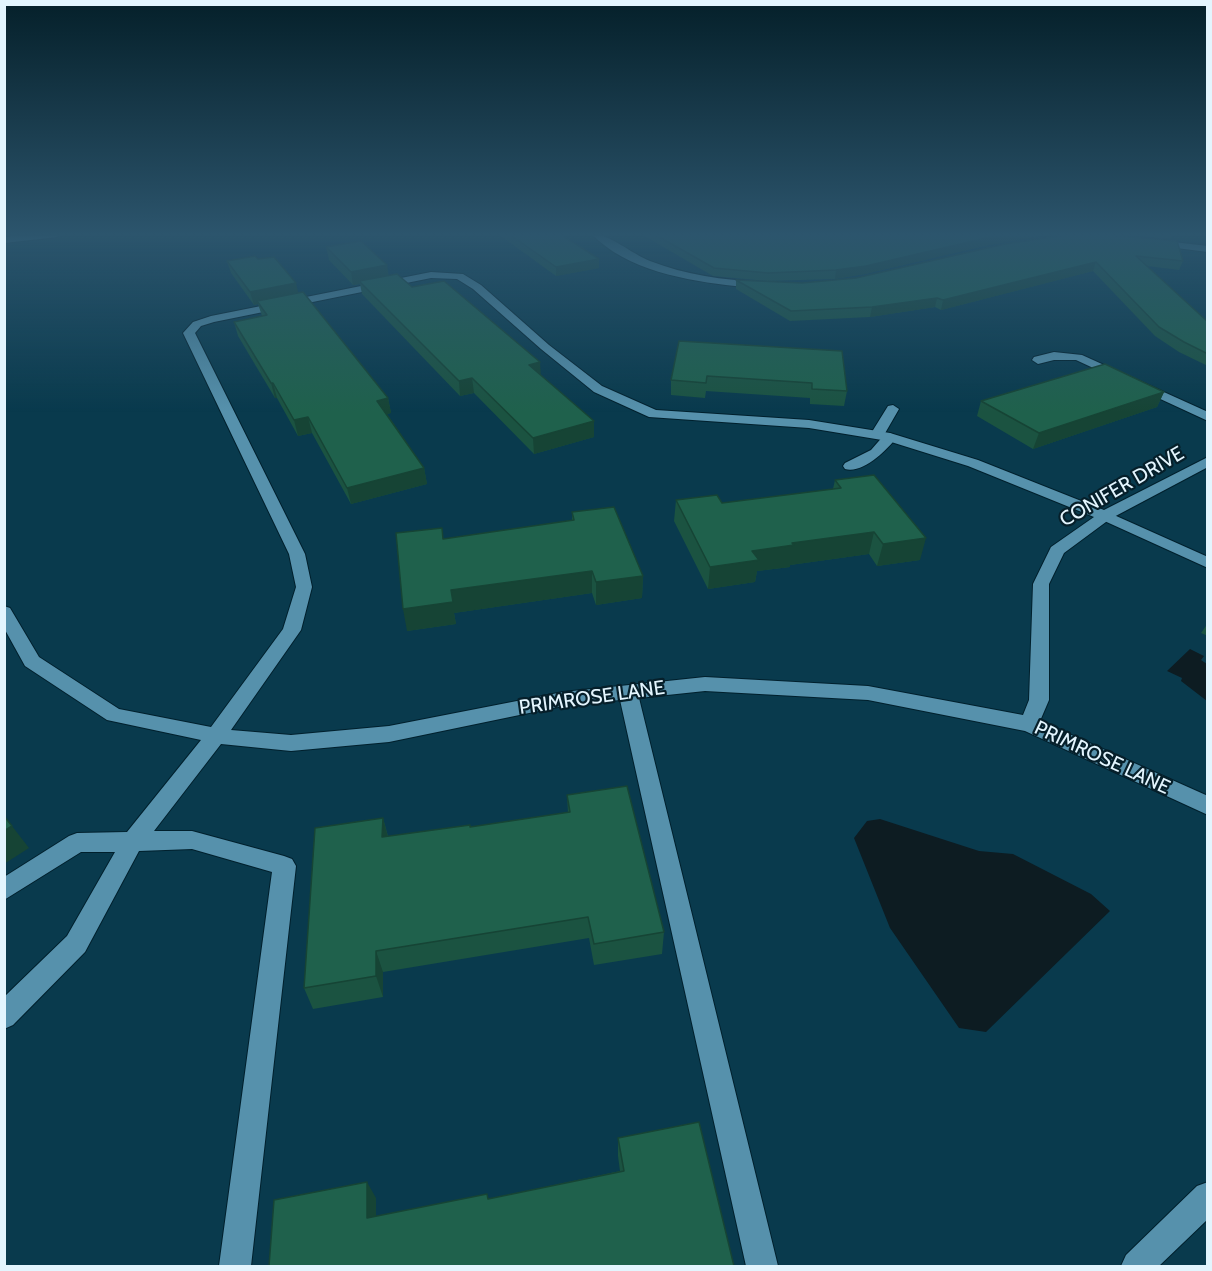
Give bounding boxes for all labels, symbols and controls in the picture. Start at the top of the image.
street label: CONIFER DRIVE [1056,442,1188,532]
street label: PRIMROSE LANE [518,676,666,720]
street label: PRIMROSE LANE [1030,716,1174,800]

